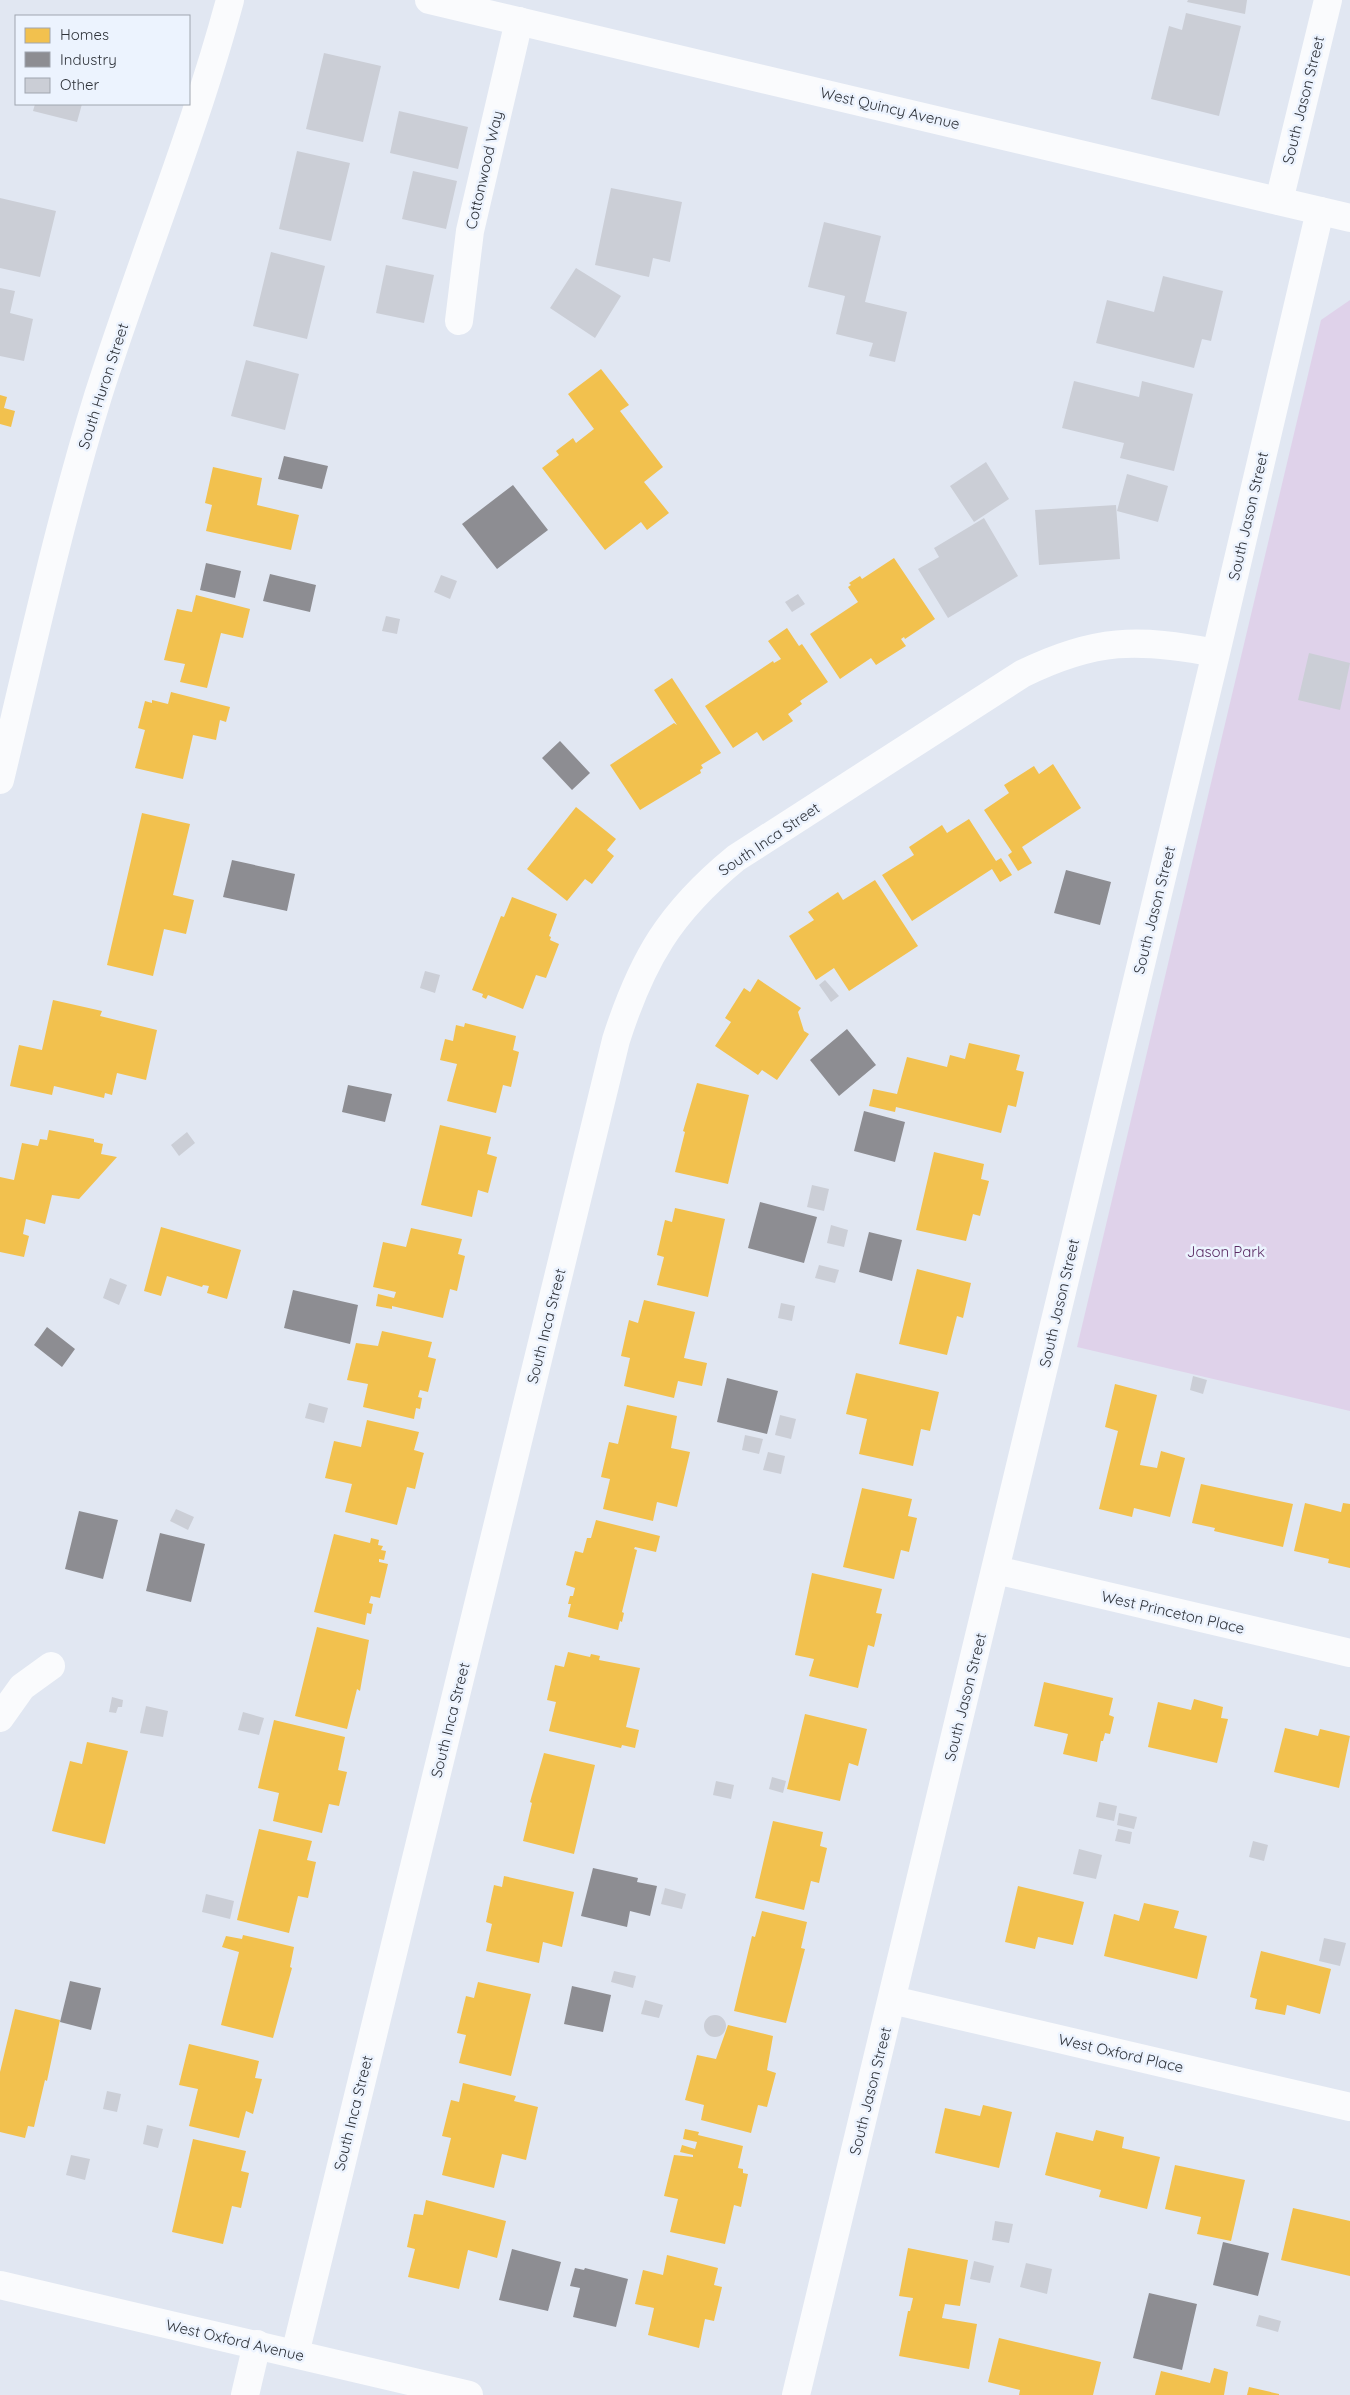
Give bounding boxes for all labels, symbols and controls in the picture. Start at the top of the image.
legend [15,15,190,105]
text: Homes [60,25,109,44]
street label: South Jason Street [1278,34,1328,166]
text: Industry [60,50,117,69]
text: Other [60,75,100,94]
street label: West Quincy Avenue [818,83,962,133]
street label: Cottonwood Way [461,109,507,231]
street label: South Huron Street [74,321,132,451]
street label: South Jason Street [1224,450,1272,582]
street label: South Inca Street [715,798,823,880]
street label: South Jason Street [1129,844,1179,976]
street label: South Jason Street [1035,1237,1083,1369]
park label: Jason Park [1187,1242,1265,1261]
street label: South Inca Street [522,1266,570,1386]
street label: West Princeton Place [1100,1586,1246,1638]
street label: South Jason Street [940,1631,990,1763]
street label: South Inca Street [426,1660,474,1780]
street label: South Jason Street [845,2025,895,2157]
street label: West Oxford Place [1057,2029,1185,2077]
street label: South Inca Street [329,2053,377,2173]
street label: West Oxford Avenue [164,2315,306,2365]

